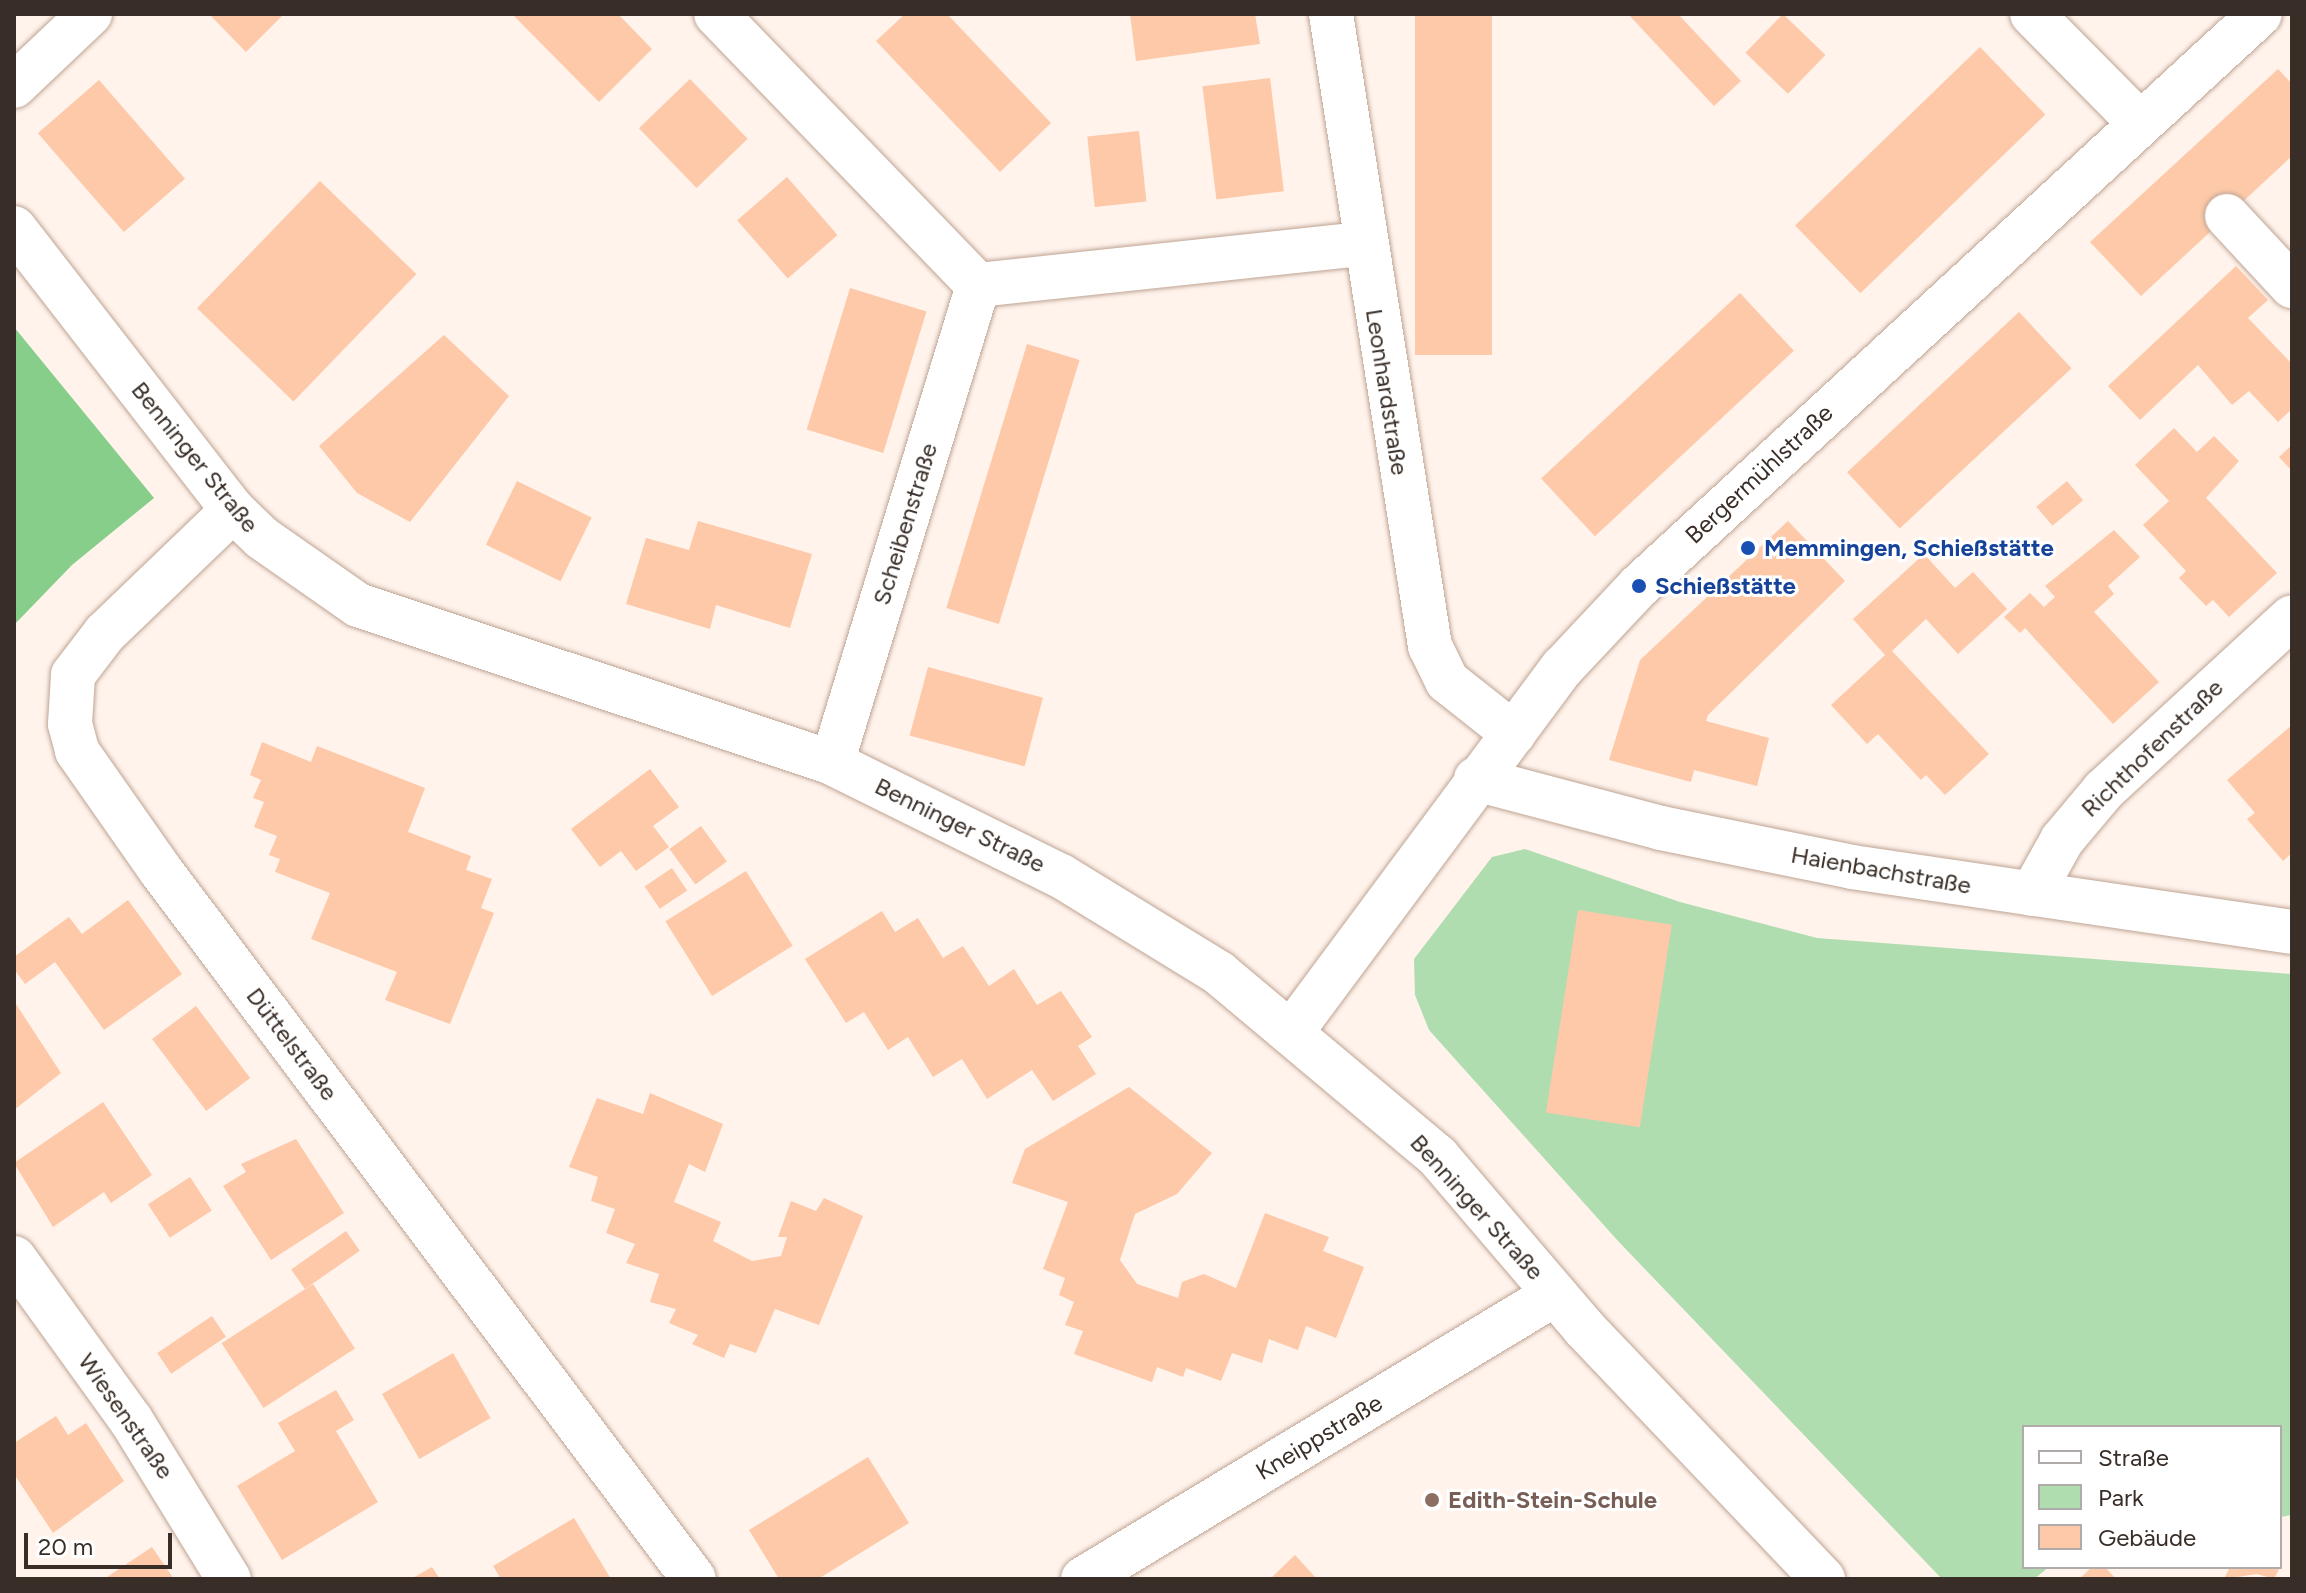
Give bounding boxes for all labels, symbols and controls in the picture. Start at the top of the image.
street label: Leonhardstraße [1360,307,1414,477]
street label: Benninger Straße [125,376,265,538]
street label: Bergermühlstraße [1679,398,1839,550]
street label: Scheibenstraße [867,440,943,608]
place label: Memmingen, Schießstätte [1764,534,2054,562]
marker: Memmingen, Schießstätte [1739,539,1757,557]
place label: Schießstätte [1655,572,1796,600]
marker: Schießstätte [1630,577,1648,595]
street label: Richthofenstraße [2075,673,2229,823]
street label: Benninger Straße [870,771,1050,879]
street label: Haienbachstraße [1789,840,1973,900]
street label: Düttelstraße [240,982,344,1106]
street label: Benninger Straße [1404,1128,1550,1286]
street label: Wiesenstraße [72,1348,180,1484]
street label: Kneippstraße [1251,1388,1387,1486]
legend [2022,1425,2282,1569]
text: Straße [2098,1443,2169,1472]
text: Park [2098,1483,2144,1512]
place label: Edith-Stein-Schule [1448,1486,1657,1514]
marker: Edith-Stein-Schule [1423,1491,1441,1509]
scale bar [28,1517,176,1567]
text: Gebäude [2098,1523,2196,1552]
text: 20 m [38,1532,93,1561]

